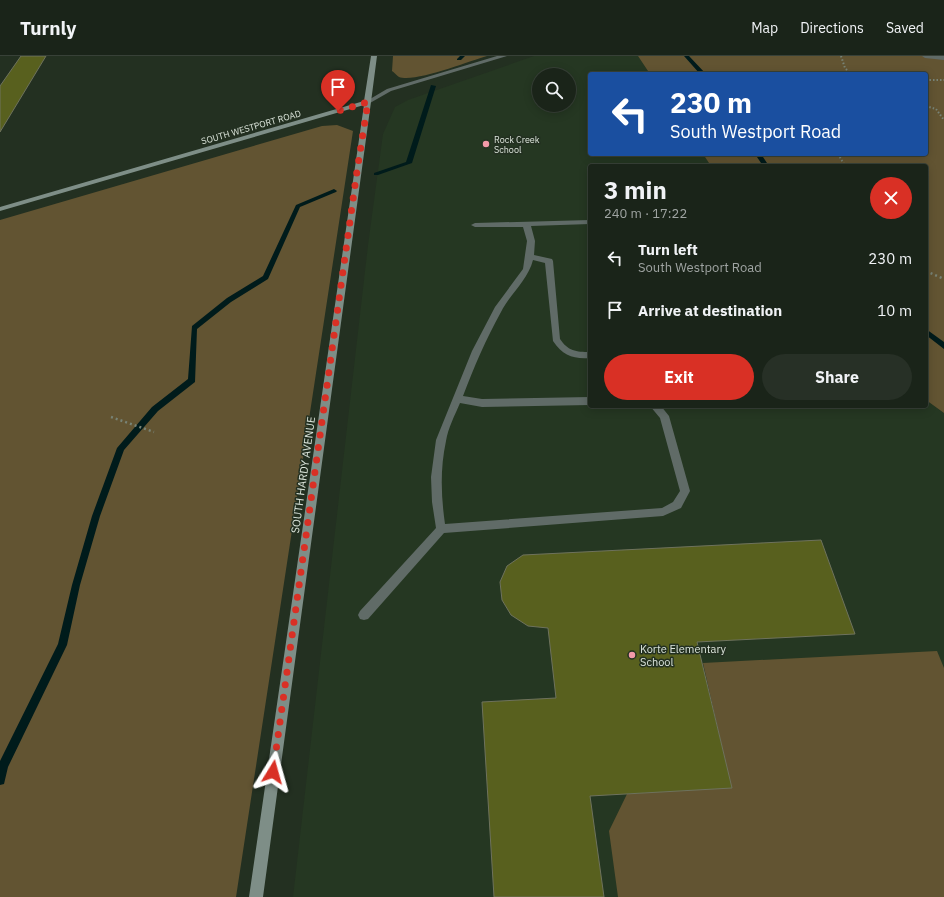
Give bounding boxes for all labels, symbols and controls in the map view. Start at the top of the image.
text: Turnly [20,16,76,40]
text: Map [751,19,778,37]
text: Directions [800,19,864,37]
text: Saved [886,19,924,37]
map controls [532,68,576,112]
button: search [532,68,576,112]
pin [321,70,355,111]
icon: arrive [327,76,349,98]
text: 230 m [670,84,752,121]
icon: left [604,88,656,140]
street label: SOUTH WESTPORT ROAD [200,107,302,147]
text: South Westport Road [670,120,841,143]
place label: Rock Creek School [494,134,540,155]
marker: Rock Creek School [481,139,491,149]
text: 3 min [604,174,667,206]
button: close [870,177,912,219]
text: 240 m · 17:22 [604,205,687,222]
text: Turn left [638,240,698,259]
icon: left [604,247,626,269]
text: 230 m [868,249,912,268]
text: South Westport Road [638,259,762,276]
icon: arrive [604,299,626,321]
text: Arrive at destination [638,301,782,320]
text: 10 m [877,301,912,320]
button: Exit [604,354,754,400]
button: Share [762,354,912,400]
street label: SOUTH HARDY AVENUE [288,416,318,534]
place label: Korte Elementary School [640,642,727,669]
marker: Korte Elementary School [627,650,637,660]
position arrow [252,751,294,793]

